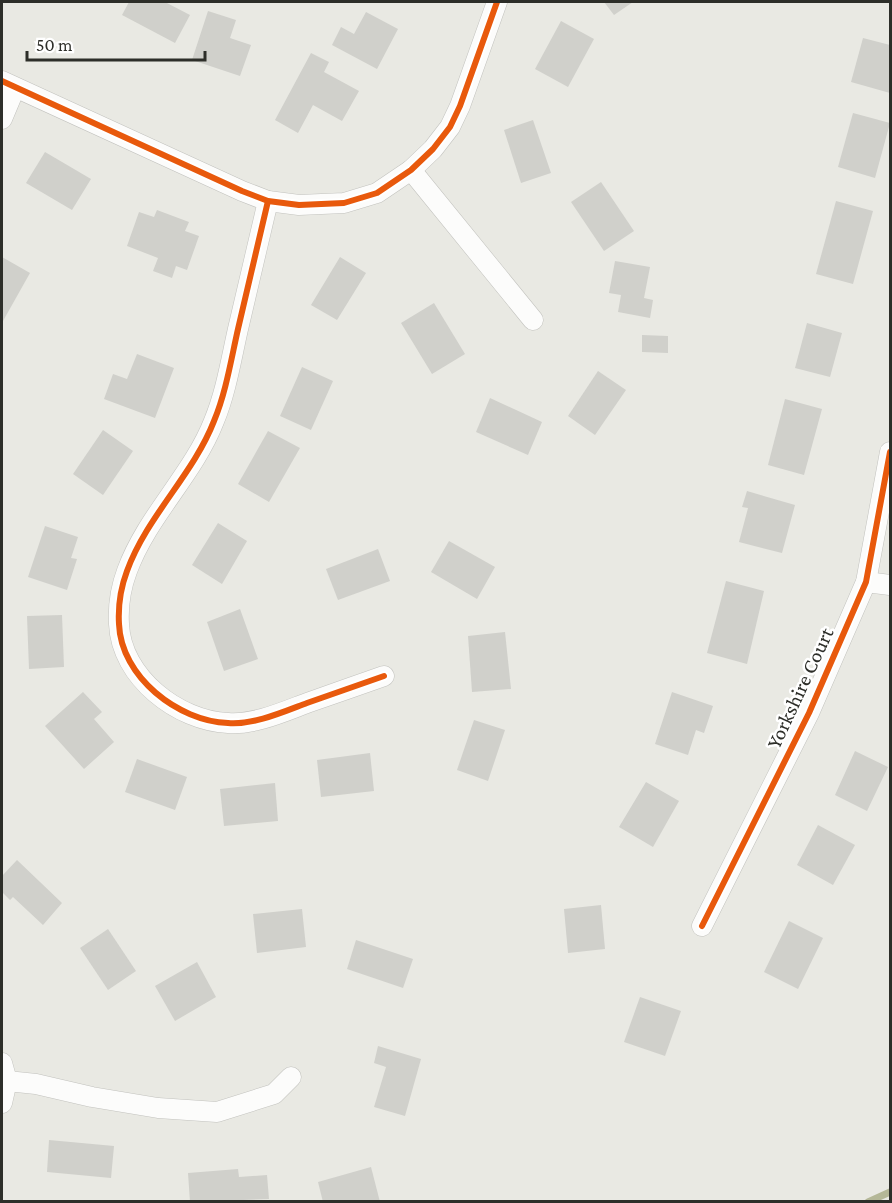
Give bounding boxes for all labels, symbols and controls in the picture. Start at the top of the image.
scale bar [27,24,206,62]
text: 50 m [36,35,73,55]
street label: Yorkshire Court [761,623,839,752]

